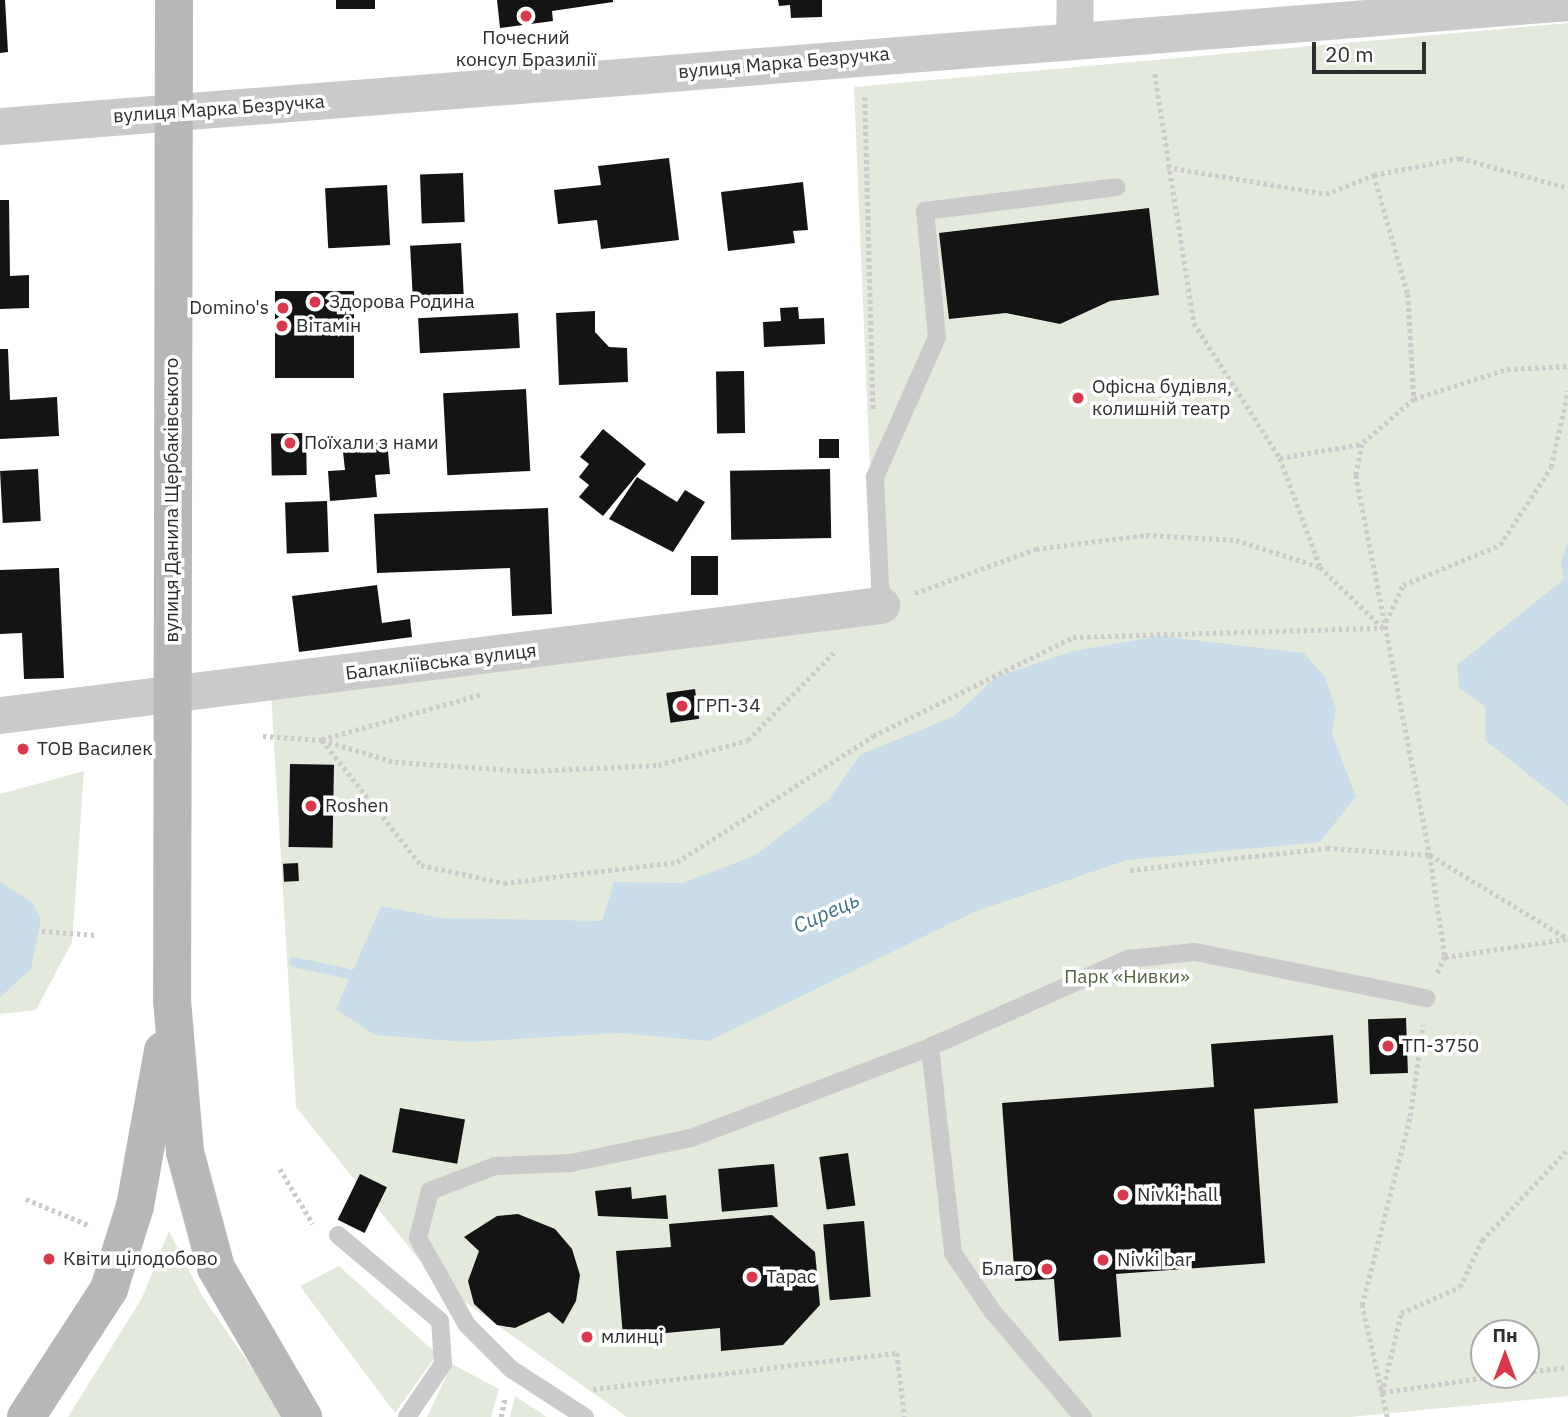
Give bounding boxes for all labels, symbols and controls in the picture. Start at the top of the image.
marker: Почесний консул Бразилії [518,8,534,24]
place label: Почесний консул Бразилії [456,27,596,71]
scale bar [1316,28,1430,72]
text: 20 m [1325,40,1374,68]
street label: вулиця Марка Безручка [677,42,891,84]
street label: вулиця Марка Безручка [112,90,326,128]
place label: Здорова Родина [329,291,475,313]
marker: Здорова Родина [307,294,323,310]
place label: Domino's [189,297,269,319]
marker: Domino's [275,300,291,316]
place label: Вітамін [296,315,361,337]
marker: Вітамін [274,318,290,334]
street label: вулиця Данила Щербаківського [161,358,183,642]
place label: Офісна будівля, колишній театр [1092,376,1232,420]
marker: Офісна будівля, колишній театр [1070,390,1086,406]
place label: Поїхали з нами [304,432,439,454]
marker: Поїхали з нами [282,435,298,451]
street label: Балакліївська вулиця [344,639,538,685]
place label: ГРП-34 [696,695,761,717]
marker: ГРП-34 [674,698,690,714]
place label: ТОВ Василек [37,738,153,760]
marker: ТОВ Василек [15,741,31,757]
place label: Roshen [325,795,389,817]
marker: Roshen [303,798,319,814]
water label: Сирець [789,886,863,938]
park label: Парк «Нивки» [1064,966,1190,988]
place label: ТП-3750 [1402,1035,1479,1057]
marker: ТП-3750 [1380,1038,1396,1054]
place label: Nivki-hall [1137,1184,1218,1206]
marker: Nivki-hall [1115,1187,1131,1203]
place label: Квіти цілодобово [63,1248,218,1270]
place label: Nivki bar [1117,1249,1192,1271]
marker: Квіти цілодобово [41,1251,57,1267]
marker: Nivki bar [1095,1252,1111,1268]
place label: Благо [982,1258,1033,1280]
marker: Благо [1039,1261,1055,1277]
place label: Тарас [766,1266,816,1288]
marker: Тарас [744,1269,760,1285]
north arrow [1470,1319,1540,1389]
text: Пн [1492,1323,1518,1347]
place label: млинці [601,1326,663,1348]
marker: млинці [579,1329,595,1345]

